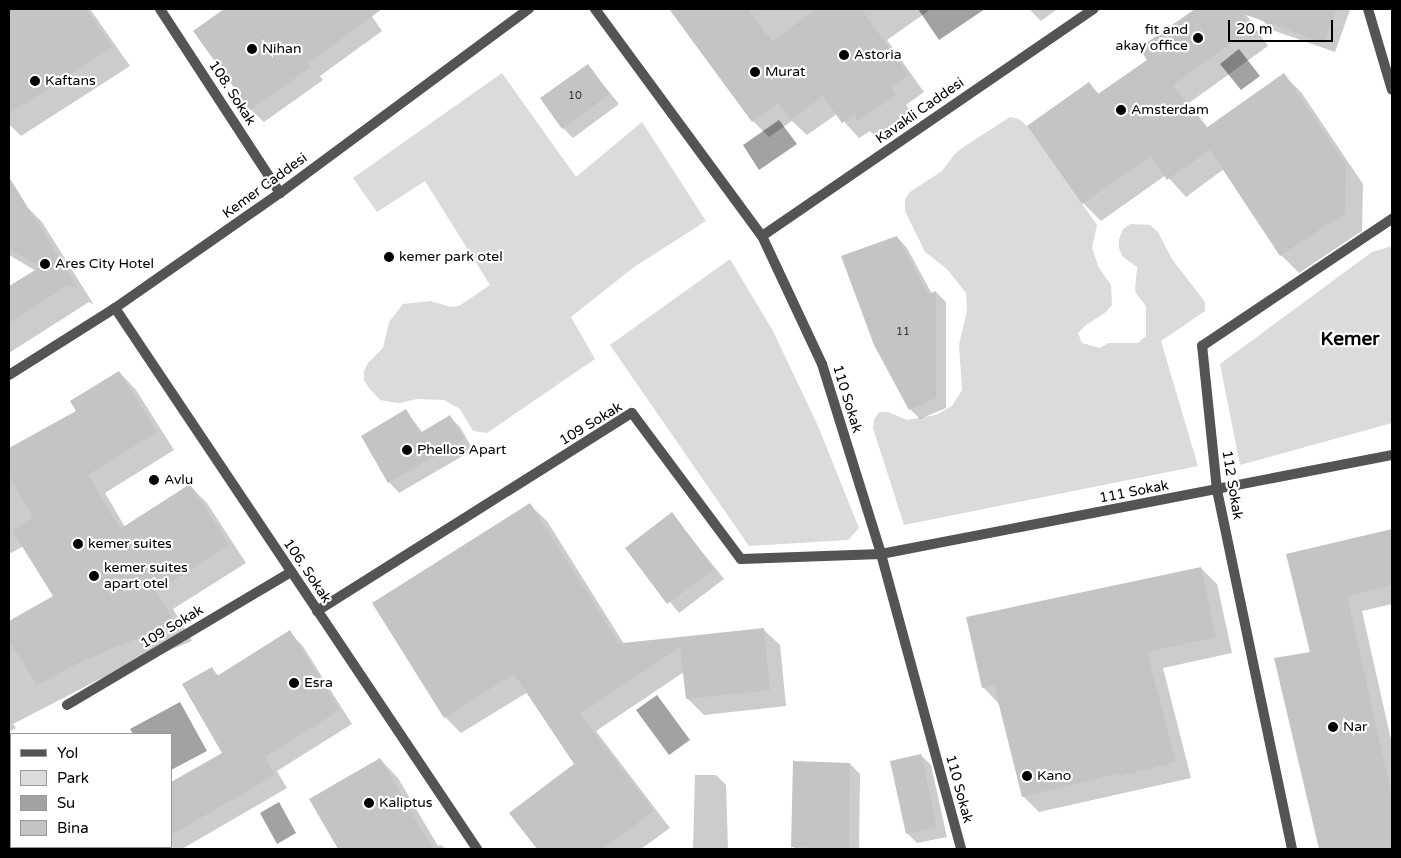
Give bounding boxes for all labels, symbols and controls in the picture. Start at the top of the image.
scale bar [1231,10,1336,42]
text: 20 m [1236,20,1273,38]
place label: fit and akay office [1116,22,1188,54]
marker: fit and akay office [1192,32,1204,44]
place label: Nihan [262,41,302,57]
marker: Nihan [246,43,258,55]
place label: Astoria [854,47,902,63]
marker: Astoria [838,49,850,61]
street label: 108. Sokak [205,57,259,129]
place label: Murat [765,64,805,80]
marker: Murat [749,66,761,78]
place label: Kaftans [45,73,96,89]
street label: Kavakli Caddesi [873,74,967,148]
marker: Kaftans [29,75,41,87]
house number: 10 [568,89,582,103]
place label: Amsterdam [1131,102,1209,118]
marker: Amsterdam [1115,104,1127,116]
street label: Kemer Caddesi [219,150,311,222]
place label: kemer park otel [399,249,503,265]
marker: kemer park otel [383,251,395,263]
place label: Ares City Hotel [55,256,154,272]
marker: Ares City Hotel [39,258,51,270]
house number: 11 [896,325,910,339]
district label: Kemer [1321,329,1379,351]
street label: 110 Sokak [829,363,865,435]
street label: 109 Sokak [557,399,625,449]
place label: Phellos Apart [417,442,506,458]
marker: Phellos Apart [401,444,413,456]
street label: 112 Sokak [1218,449,1246,521]
place label: Avlu [164,472,193,488]
marker: Avlu [148,474,160,486]
street label: 111 Sokak [1098,477,1170,507]
place label: kemer suites [88,536,172,552]
street label: 106. Sokak [279,536,335,606]
marker: kemer suites [72,538,84,550]
place label: kemer suites apart otel [104,560,188,592]
marker: kemer suites apart otel [88,570,100,582]
street label: 109 Sokak [138,602,206,652]
place label: Esra [304,675,333,691]
marker: Esra [288,677,300,689]
place label: Nar [1343,719,1367,735]
marker: Nar [1327,721,1339,733]
legend [10,733,172,848]
text: Yol [57,744,78,762]
street label: 110 Sokak [942,753,976,825]
place label: Kano [1037,768,1071,784]
text: Park [57,769,89,787]
marker: Kano [1021,770,1033,782]
text: Su [57,794,75,812]
place label: Kaliptus [379,795,433,811]
marker: Kaliptus [363,797,375,809]
text: Bina [57,819,89,837]

